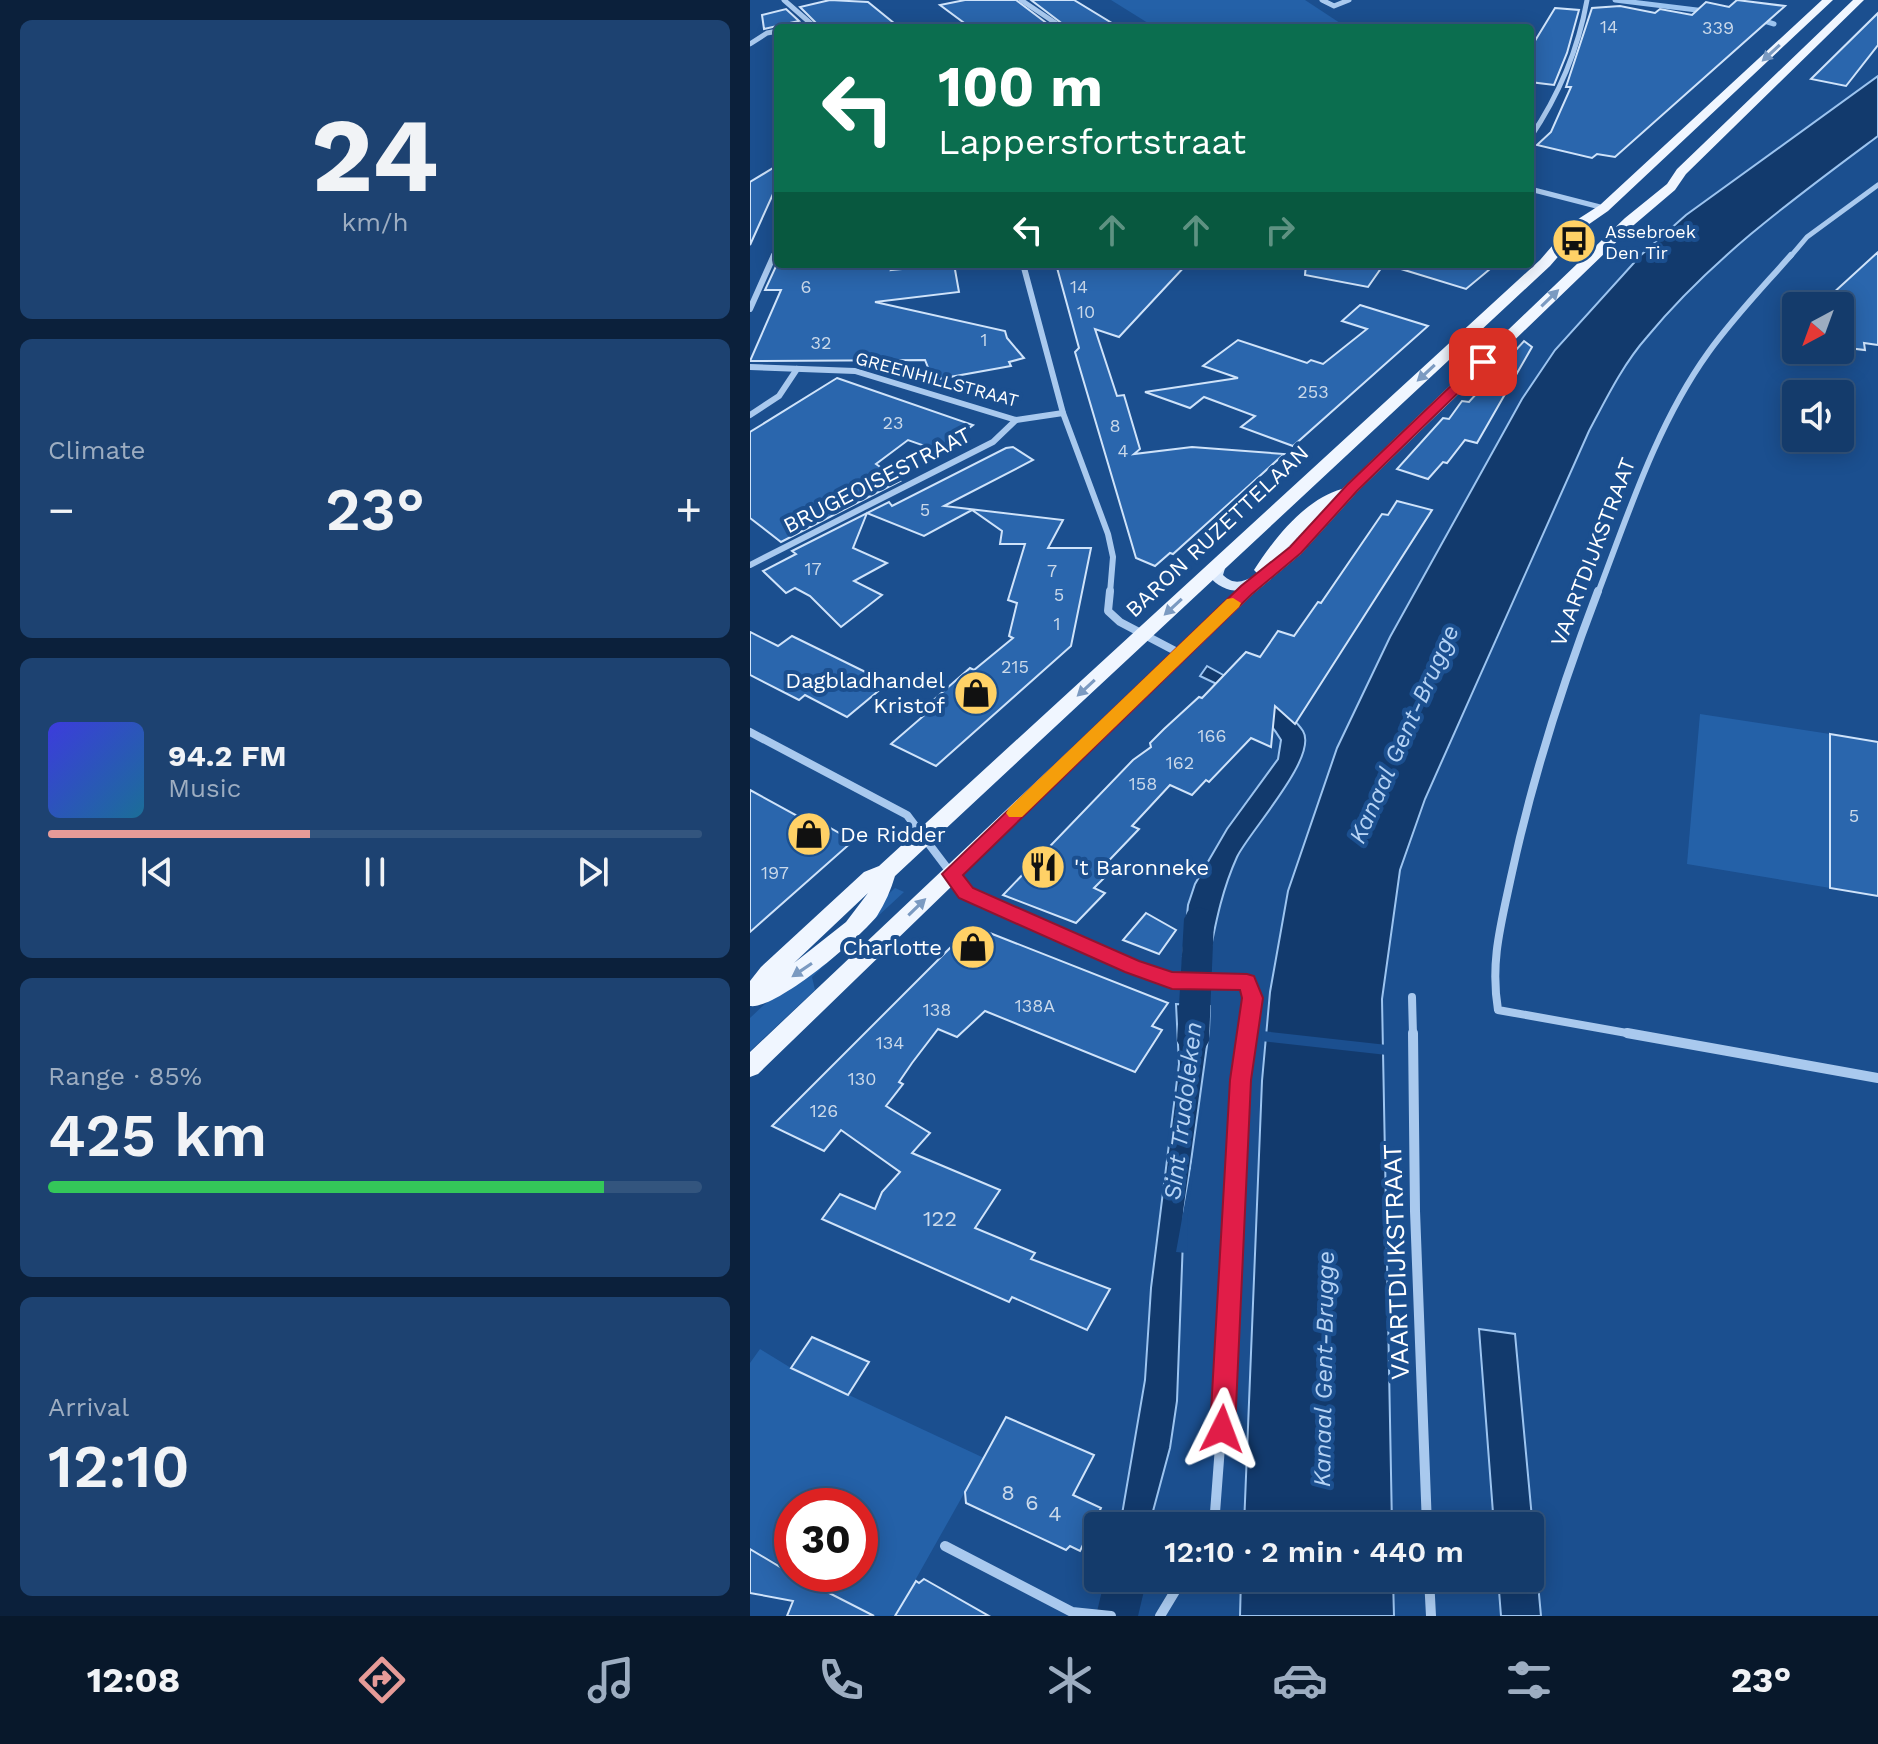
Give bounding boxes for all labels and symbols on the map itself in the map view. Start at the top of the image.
house number: 14 [1600,16,1618,37]
house number: 339 [1702,17,1734,38]
one-way arrow [1762,44,1781,62]
bus stop icon: Assebroek Den Tir [1550,217,1598,265]
place label: Assebroek Den Tir [1605,221,1696,263]
house number: 6 [801,276,811,297]
house number: 14 [1070,276,1088,297]
one-way arrow [1540,290,1559,308]
north arrow [1782,292,1854,364]
house number: 10 [1077,301,1095,322]
pin [1449,328,1517,396]
house number: 1 [980,329,988,350]
house number: 32 [811,332,832,353]
street label: GREENHILLSTRAAT [853,347,1021,411]
one-way arrow [1416,363,1435,381]
house number: 253 [1297,381,1329,402]
house number: 23 [883,412,904,433]
house number: 8 [1109,415,1121,436]
street label: BRUGEOISESTRAAT [779,422,975,538]
house number: 4 [1118,440,1129,461]
street label: BARON RUZETTELAAN [1121,440,1313,622]
street label: VAARTDIJKSTRAAT [1545,454,1641,650]
house number: 5 [920,499,930,520]
house number: 17 [804,558,822,579]
house number: 7 [1047,560,1057,581]
house number: 5 [1054,584,1064,605]
one-way arrow [1164,597,1183,615]
house number: 1 [1053,613,1061,634]
water label: Kanaal Gent-Brugge [1343,620,1465,848]
house number: 215 [1001,656,1029,677]
place label: Dagbladhandel Kristof [785,668,945,718]
shop icon: Dagbladhandel Kristof [952,669,1000,717]
one-way arrow [1076,678,1095,696]
house number: 166 [1198,725,1226,746]
house number: 162 [1166,752,1194,773]
house number: 158 [1129,773,1157,794]
house number: 5 [1849,805,1859,826]
shop icon: De Ridder [785,810,833,858]
place label: De Ridder [840,822,946,847]
restaurant icon: 't Baronneke [1019,843,1067,891]
place label: 't Baronneke [1074,855,1209,880]
house number: 197 [761,862,789,883]
one-way arrow [907,898,926,917]
shop icon: Charlotte [949,923,997,971]
place label: Charlotte [842,935,942,960]
one-way arrow [791,962,812,977]
house number: 138A [1015,995,1055,1016]
house number: 138 [923,999,951,1020]
water label: Sint Trudoleken [1158,1020,1208,1202]
house number: 134 [876,1032,904,1053]
house number: 130 [848,1068,876,1089]
house number: 126 [810,1100,838,1121]
street label: VAARTDIJKSTRAAT [1377,1143,1415,1381]
house number: 122 [923,1206,957,1231]
water label: Kanaal Gent-Brugge [1308,1251,1340,1487]
position arrow [1180,1387,1264,1471]
house number: 8 [1001,1480,1015,1505]
speed limit sign: 30 [774,1488,878,1592]
house number: 6 [1025,1490,1039,1515]
house number: 4 [1048,1501,1062,1526]

